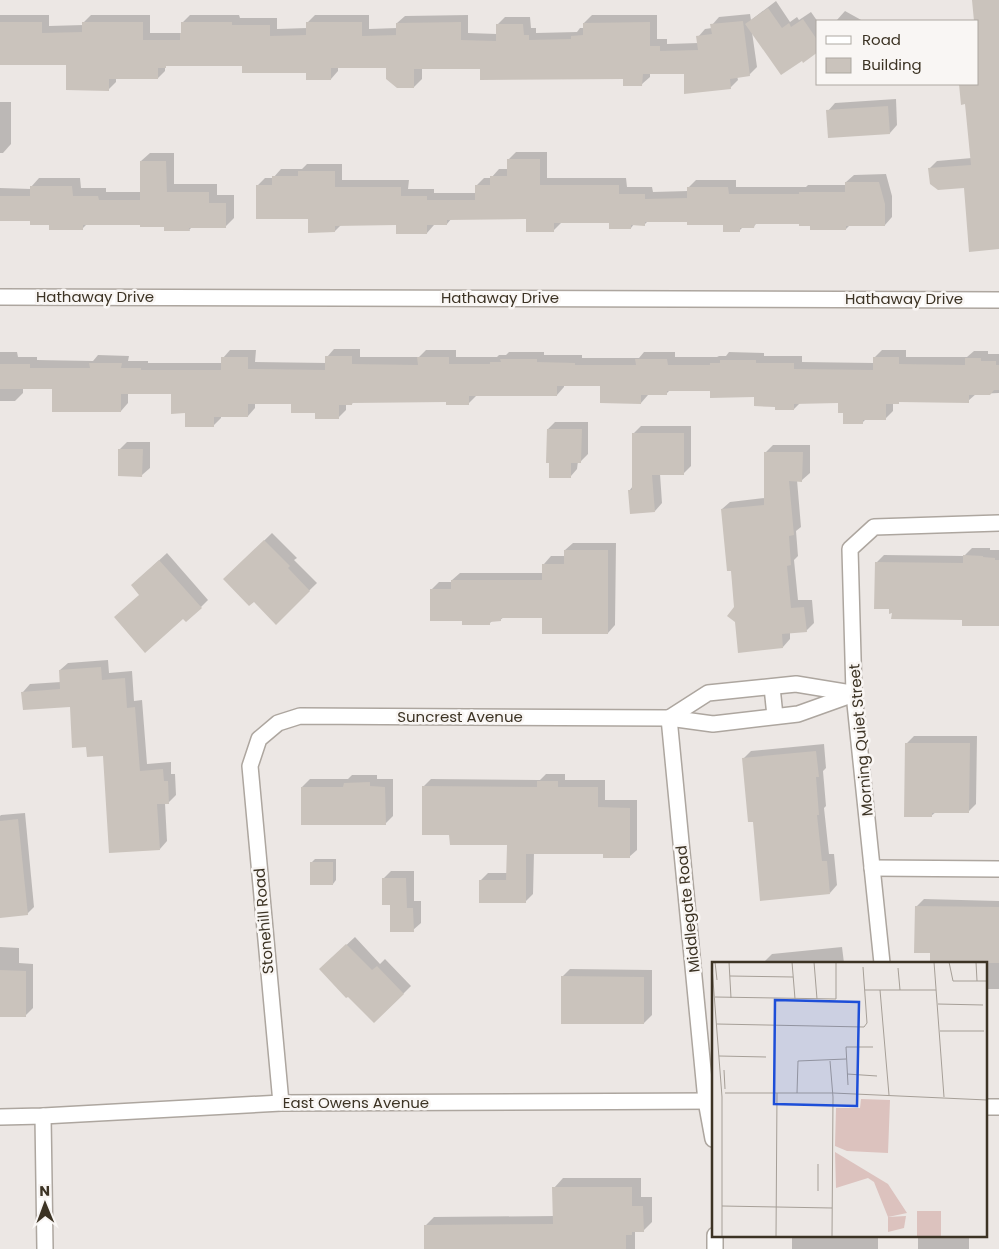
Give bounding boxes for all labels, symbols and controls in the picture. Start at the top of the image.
legend [816,20,979,85]
text: Road [862,29,901,50]
text: Building [862,54,922,75]
street label: Hathaway Drive [36,286,154,307]
street label: Hathaway Drive [441,287,559,308]
street label: Hathaway Drive [845,288,963,309]
street label: Morning Quiet Street [843,663,878,817]
street label: Suncrest Avenue [397,706,523,727]
street label: Middlegate Road [670,844,705,974]
street label: Stonehill Road [248,867,279,975]
inset map [712,962,986,1236]
street label: East Owens Avenue [283,1092,429,1113]
north arrow [20,1179,70,1229]
text: N [39,1181,50,1201]

